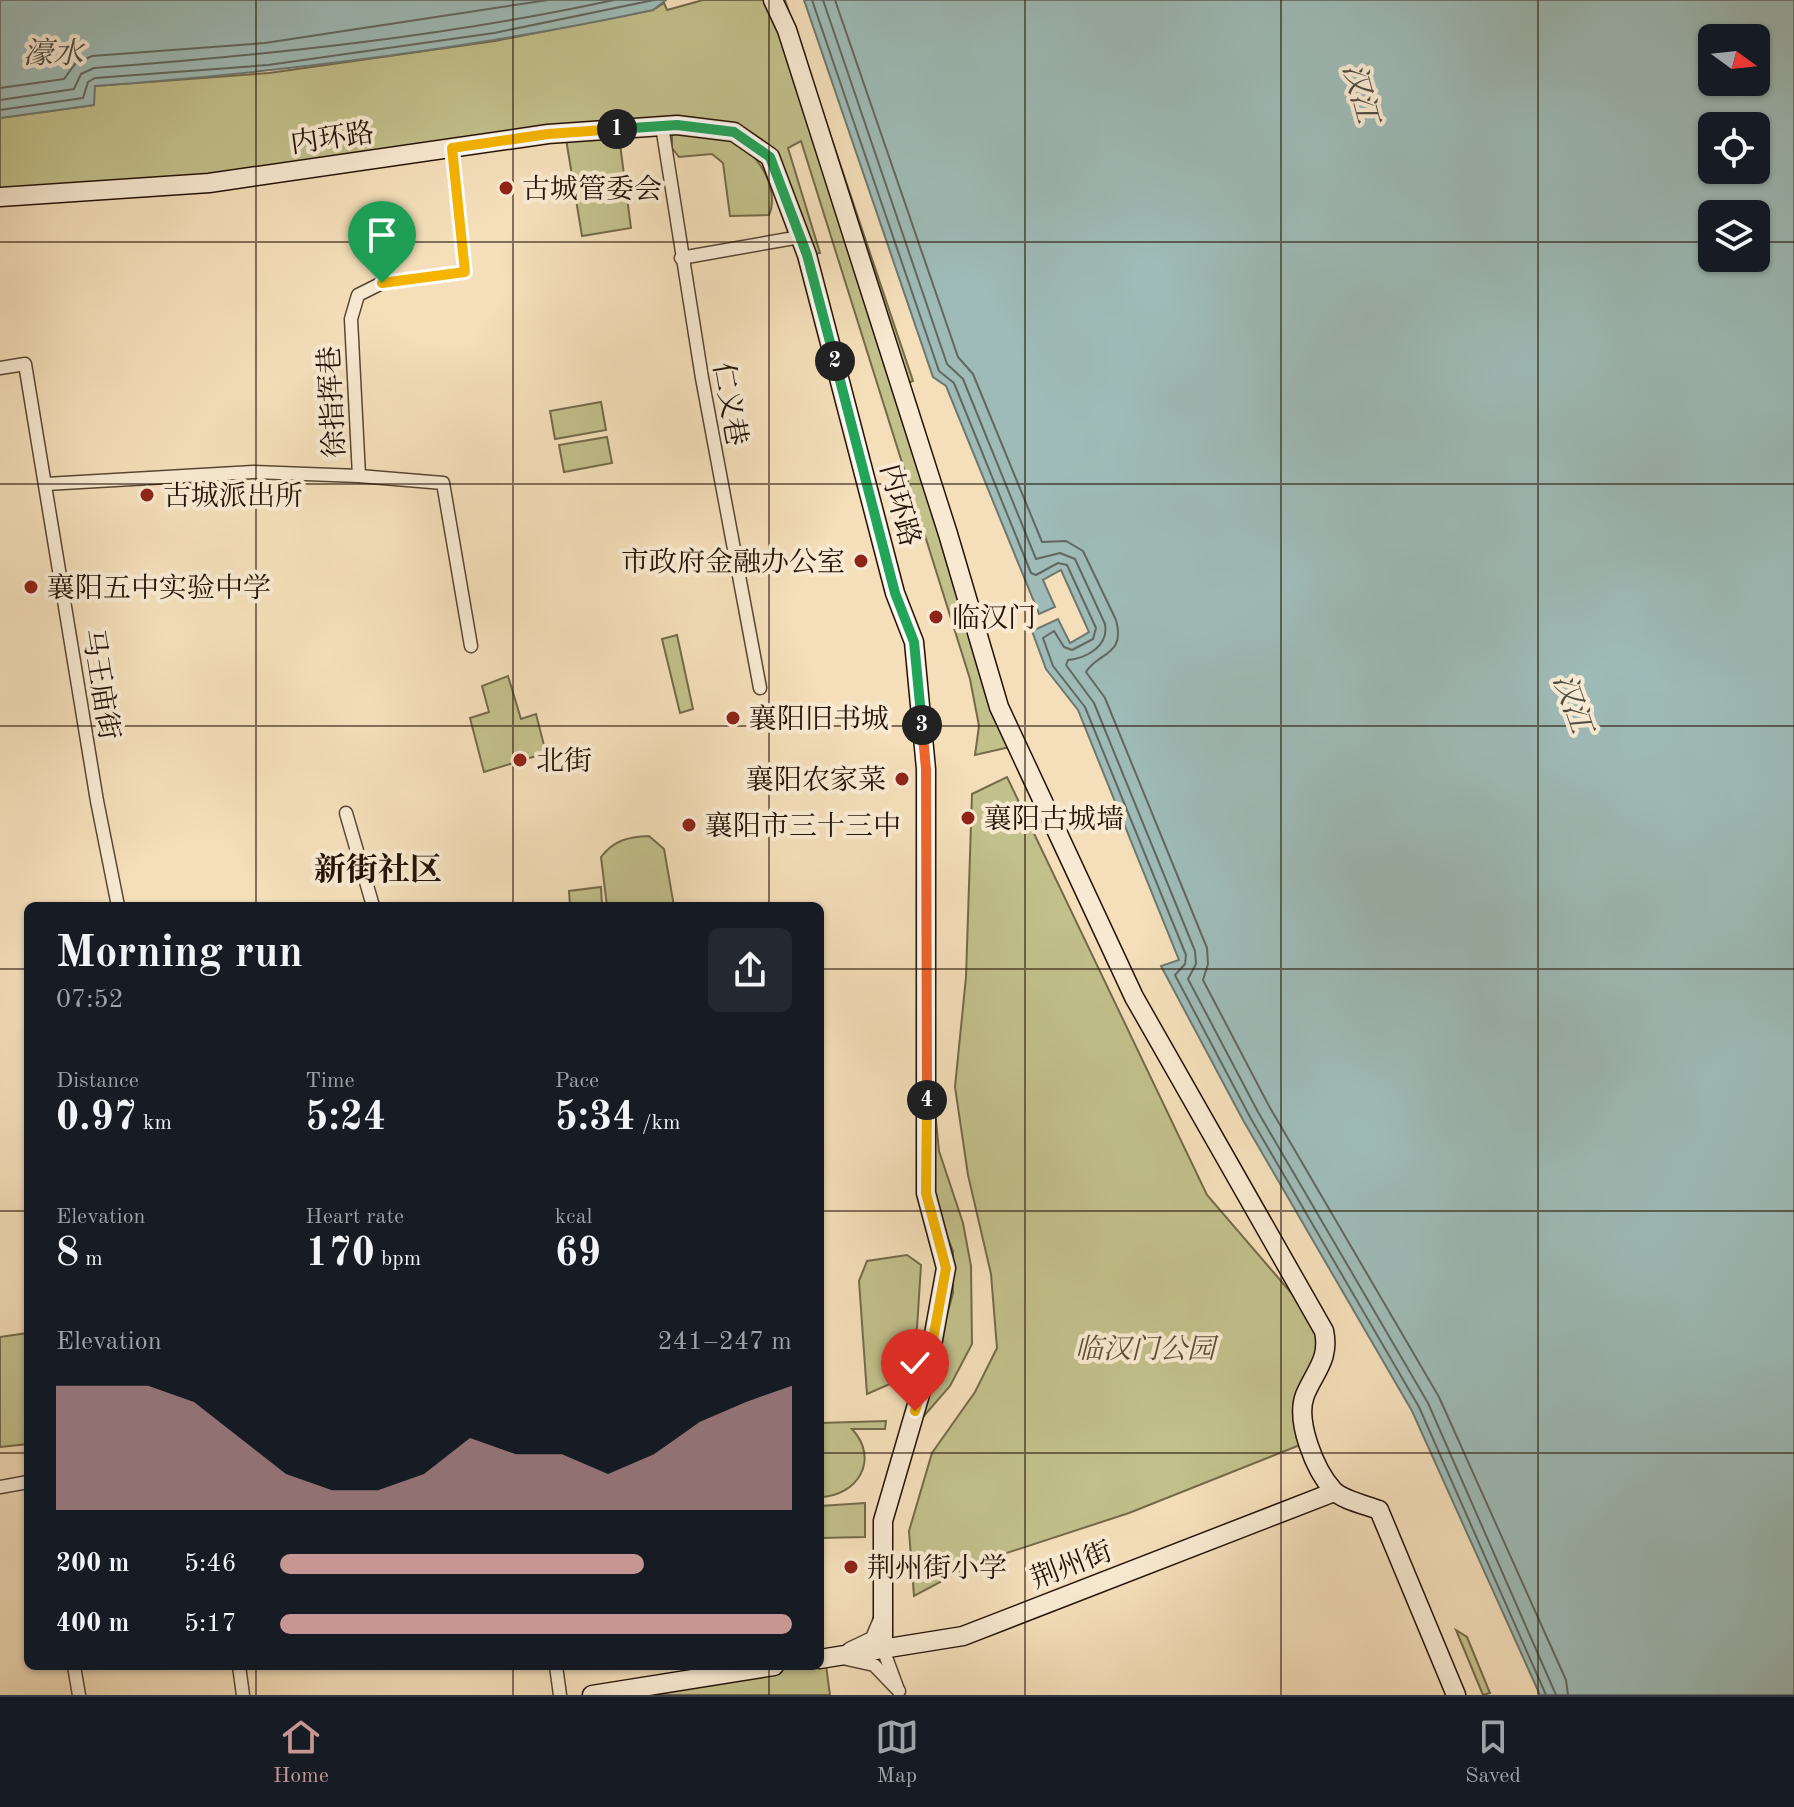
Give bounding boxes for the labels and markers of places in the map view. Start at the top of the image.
pin: 1 [597,109,637,149]
place label: 古城管委会 [522,174,662,205]
marker: 古城管委会 [497,179,515,197]
pin [348,201,416,283]
pin: 2 [815,341,855,381]
place label: 古城派出所 [163,481,303,512]
marker: 古城派出所 [138,486,156,504]
place label: 市政府金融办公室 [621,547,845,578]
marker: 市政府金融办公室 [852,552,870,570]
place label: 襄阳五中实验中学 [47,573,271,604]
marker: 襄阳五中实验中学 [22,578,40,596]
place label: 临汉门 [952,603,1036,634]
marker: 临汉门 [927,608,945,626]
place label: 襄阳旧书城 [749,704,889,735]
pin: 3 [902,705,942,745]
marker: 襄阳旧书城 [724,709,742,727]
place label: 北街 [536,746,592,777]
marker: 北街 [511,751,529,769]
place label: 襄阳农家菜 [746,765,886,796]
marker: 襄阳农家菜 [893,770,911,788]
place label: 襄阳古城墙 [984,804,1124,835]
marker: 襄阳古城墙 [959,809,977,827]
place label: 襄阳市三十三中 [705,811,901,842]
marker: 襄阳市三十三中 [680,816,698,834]
pin: 4 [907,1080,947,1120]
pin [881,1329,949,1411]
place label: 荆州街小学 [867,1553,1007,1584]
marker: 荆州街小学 [842,1558,860,1576]

